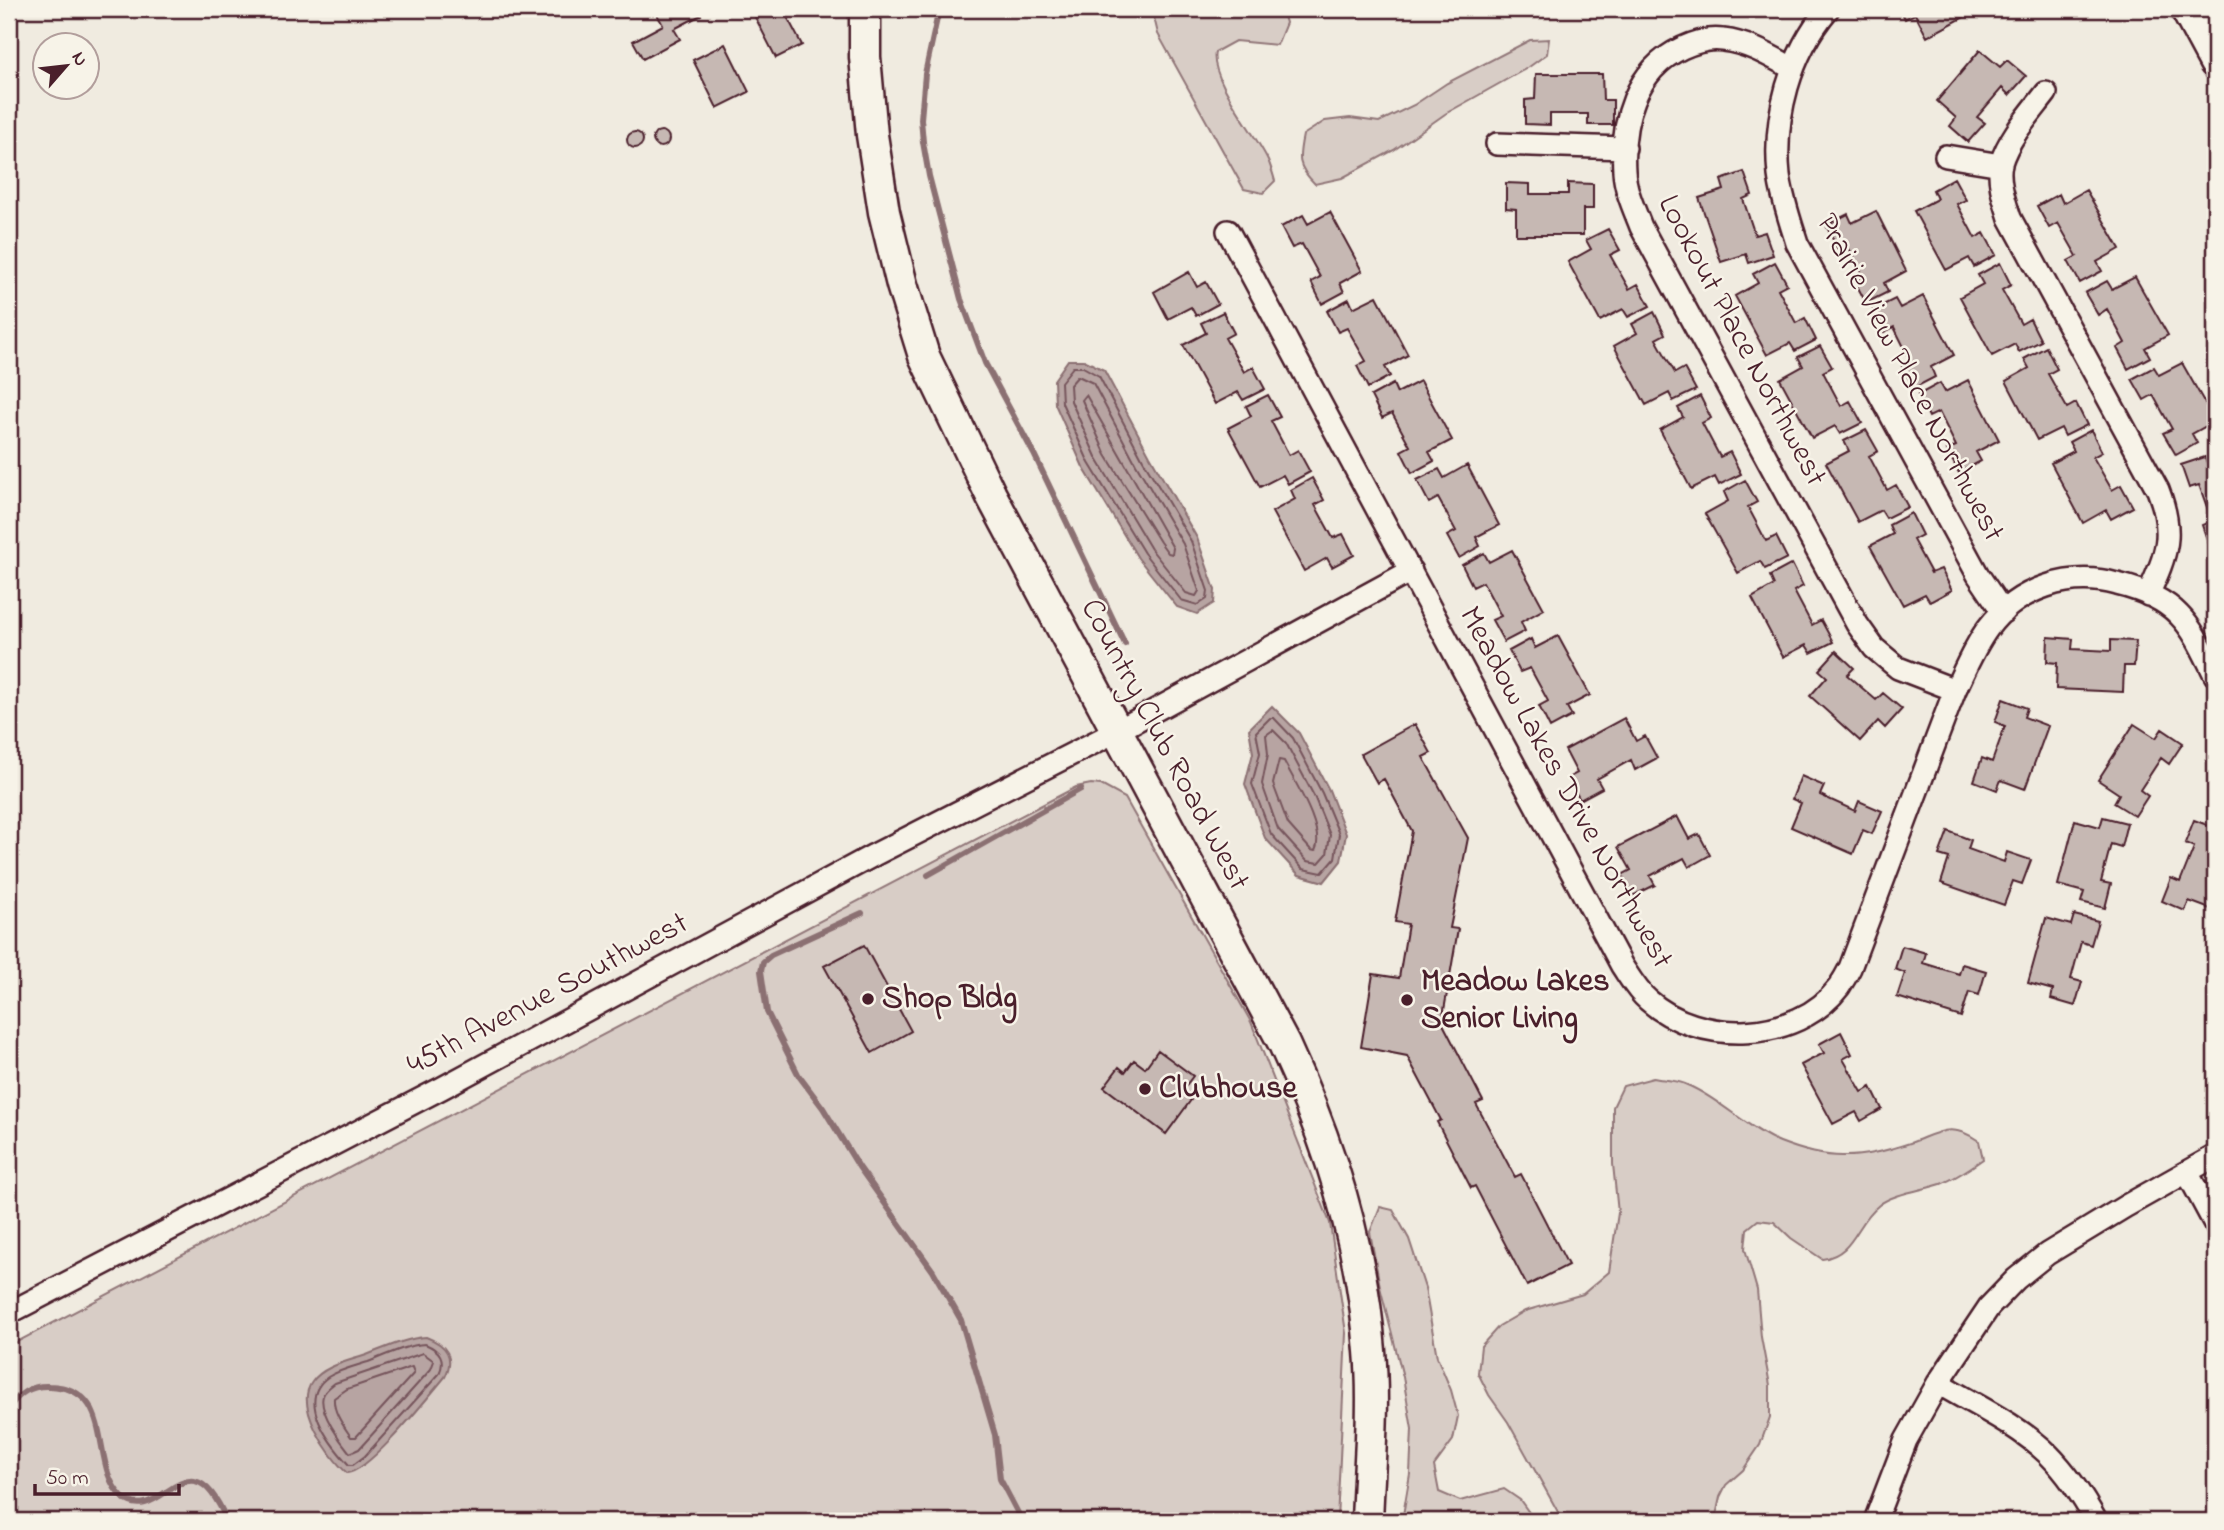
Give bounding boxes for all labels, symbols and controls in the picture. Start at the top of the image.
north arrow [32,32,102,102]
text: N [64,47,94,71]
street label: Lookout Place Northwest [1644,187,1838,495]
street label: Prairie View Place Northwest [1802,206,2016,551]
street label: Country Club Road West [1067,591,1261,899]
street label: Meadow Lakes Drive Northwest [1446,598,1685,978]
street label: 45th Avenue Southwest [399,901,697,1089]
place label: Meadow Lakes Senior Living [1421,959,1609,1044]
place label: Shop Bldg [882,976,1017,1024]
marker: Shop Bldg [860,991,876,1007]
marker: Meadow Lakes Senior Living [1399,992,1415,1008]
place label: Clubhouse [1159,1066,1298,1113]
marker: Clubhouse [1137,1081,1153,1097]
scale bar [35,1453,178,1497]
text: 50 m [46,1464,89,1494]

